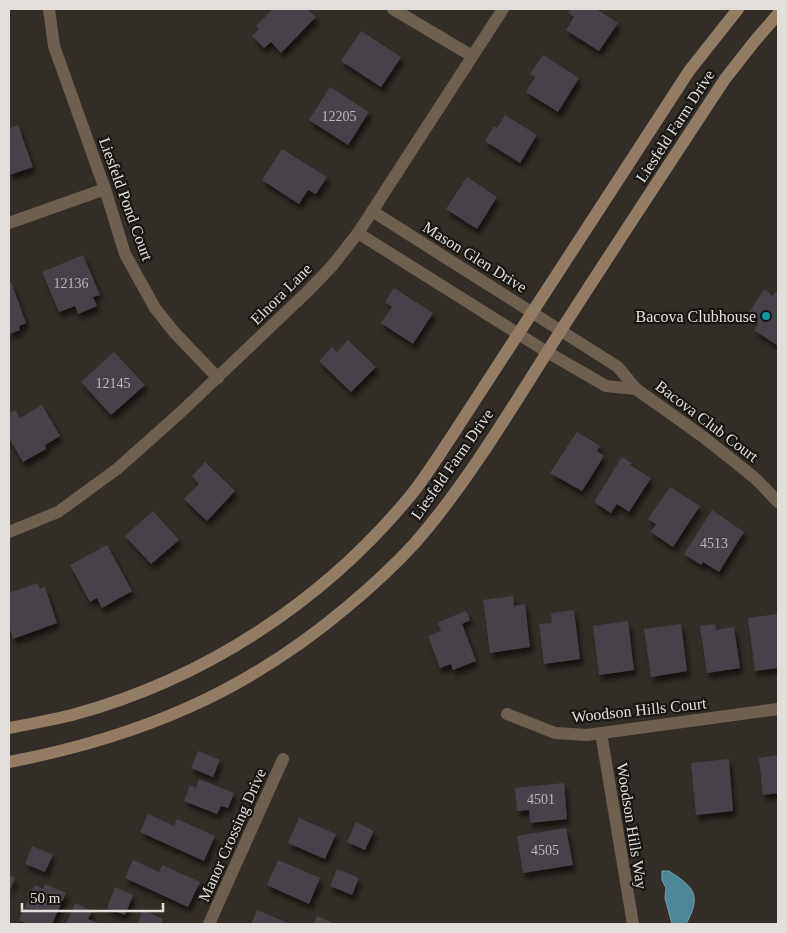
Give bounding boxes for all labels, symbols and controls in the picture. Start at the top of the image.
street label: Liesfeld Farm Drive [632,67,718,185]
house number: 12205 [322,109,357,124]
street label: Liesfeld Pond Court [96,135,156,263]
street label: Mason Glen Drive [420,218,530,296]
street label: Elnora Lane [247,260,315,328]
house number: 12136 [54,276,89,291]
place label: Bacova Clubhouse [636,308,756,325]
marker: Bacova Clubhouse [760,310,772,322]
house number: 12145 [96,376,131,391]
street label: Bacova Club Court [653,377,762,465]
street label: Liesfeld Farm Drive [408,406,496,522]
house number: 4513 [700,536,728,551]
street label: Woodson Hills Court [571,694,708,726]
street label: Woodson Hills Way [613,762,650,891]
street label: Manor Crossing Drive [195,766,270,905]
house number: 4501 [527,792,555,807]
house number: 4505 [531,843,559,858]
scale bar [22,880,164,912]
text: 50 m [30,890,61,906]

